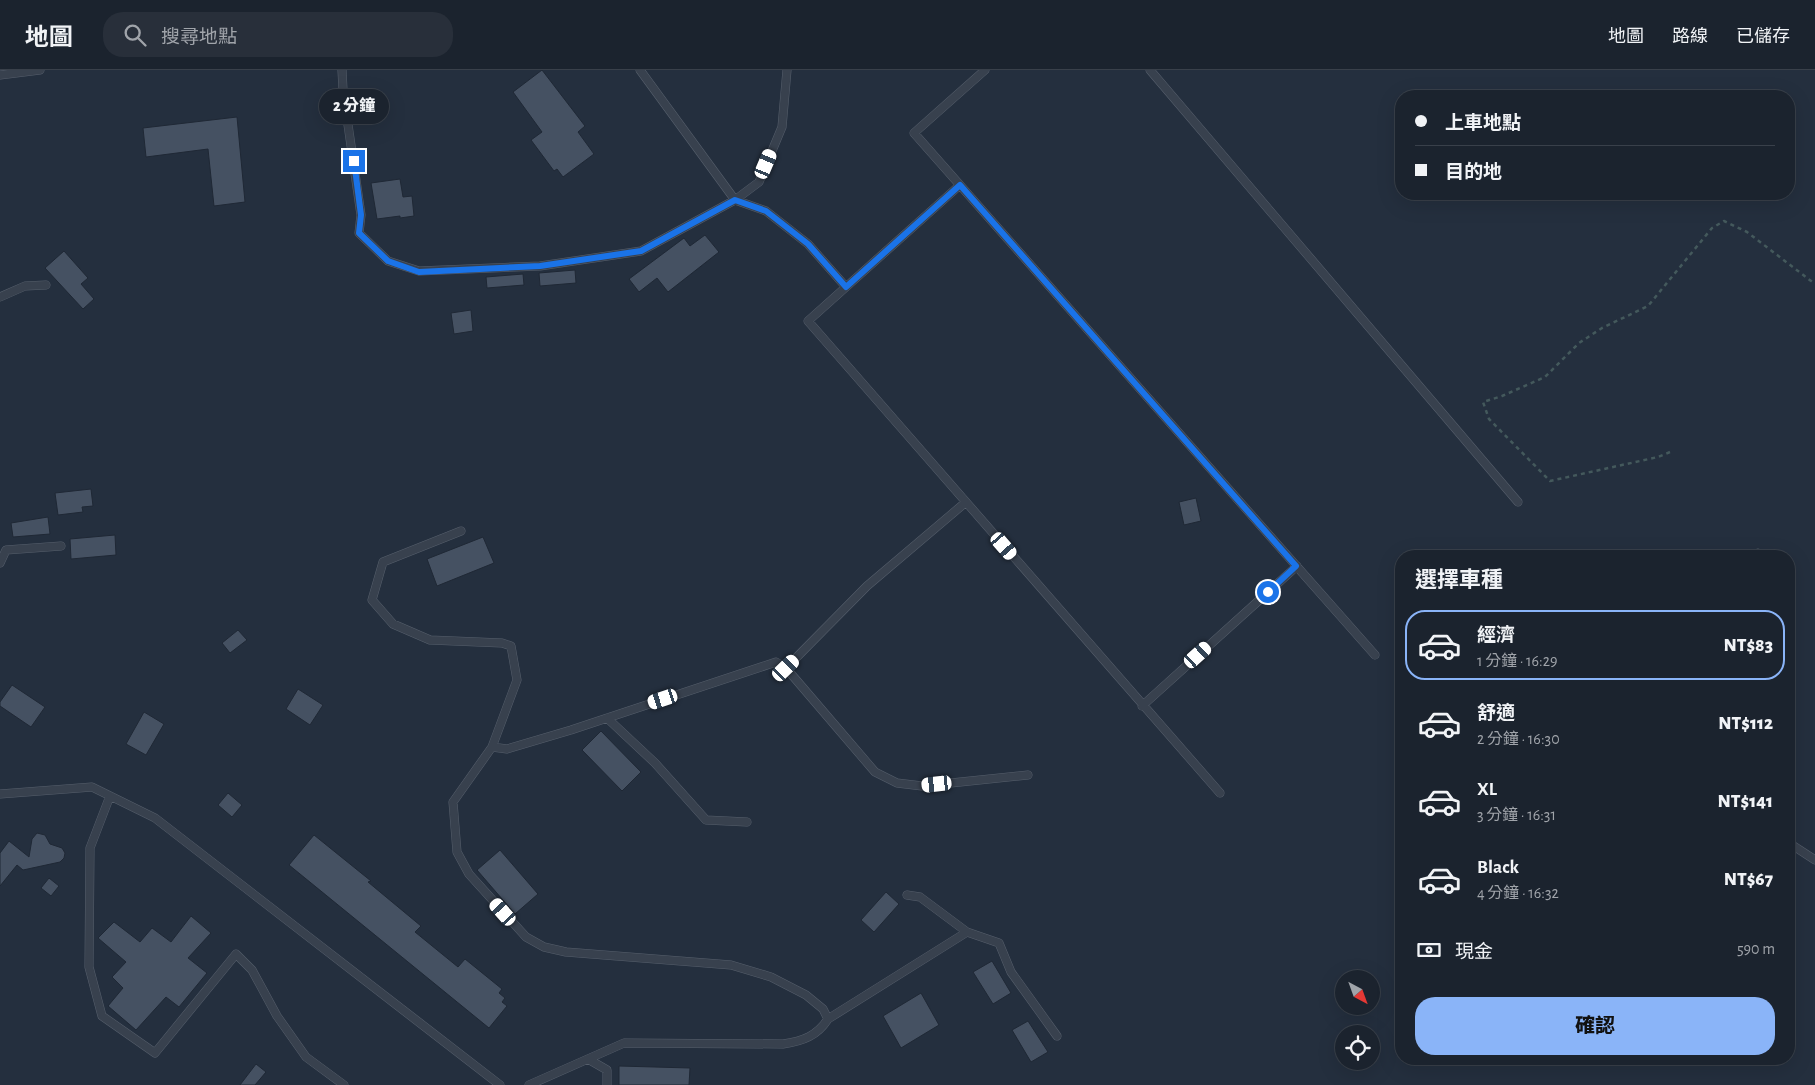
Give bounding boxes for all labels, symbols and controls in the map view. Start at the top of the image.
search box [103,12,453,57]
icon: search [121,21,149,49]
text: 地圖 [25,26,73,50]
text: 搜尋地點 [161,28,237,47]
text: 地圖 [1608,28,1644,46]
text: 路線 [1672,28,1708,46]
text: 已儲存 [1736,28,1790,46]
callout: 2 分鐘 [319,88,389,124]
text: 2 分鐘 [333,98,375,114]
text: 上車地點 [1445,114,1521,133]
car [753,147,778,181]
route end [343,150,365,172]
text: 目的地 [1445,163,1502,182]
car [988,530,1019,562]
text: 選擇車種 [1415,569,1503,591]
route start [1257,581,1279,603]
icon: car [1417,623,1462,668]
text: 經濟 [1477,626,1515,645]
text: NT$83 [1723,636,1773,655]
car [1181,639,1214,671]
car [769,652,802,684]
text: 1 分鐘 · 16:29 [1477,653,1558,669]
car [646,687,679,711]
icon: car [1417,701,1462,746]
text: 舒適 [1477,704,1515,723]
text: NT$112 [1718,714,1773,733]
text: 2 分鐘 · 16:30 [1477,731,1560,747]
car [921,775,952,793]
icon: car [1417,779,1462,824]
text: XL [1477,780,1497,799]
text: NT$141 [1718,792,1773,811]
text: 3 分鐘 · 16:31 [1477,807,1556,823]
icon: car [1417,857,1462,902]
text: Black [1477,858,1519,877]
text: NT$67 [1724,870,1773,889]
text: 4 分鐘 · 16:32 [1477,885,1559,901]
car [487,896,518,928]
icon: cash [1415,936,1443,964]
text: 590 m [1737,941,1775,957]
text: 現金 [1455,943,1493,962]
north arrow [1335,970,1380,1015]
map controls [1335,970,1380,1070]
button: 確認 [1415,997,1775,1055]
button: locate [1335,1025,1380,1070]

